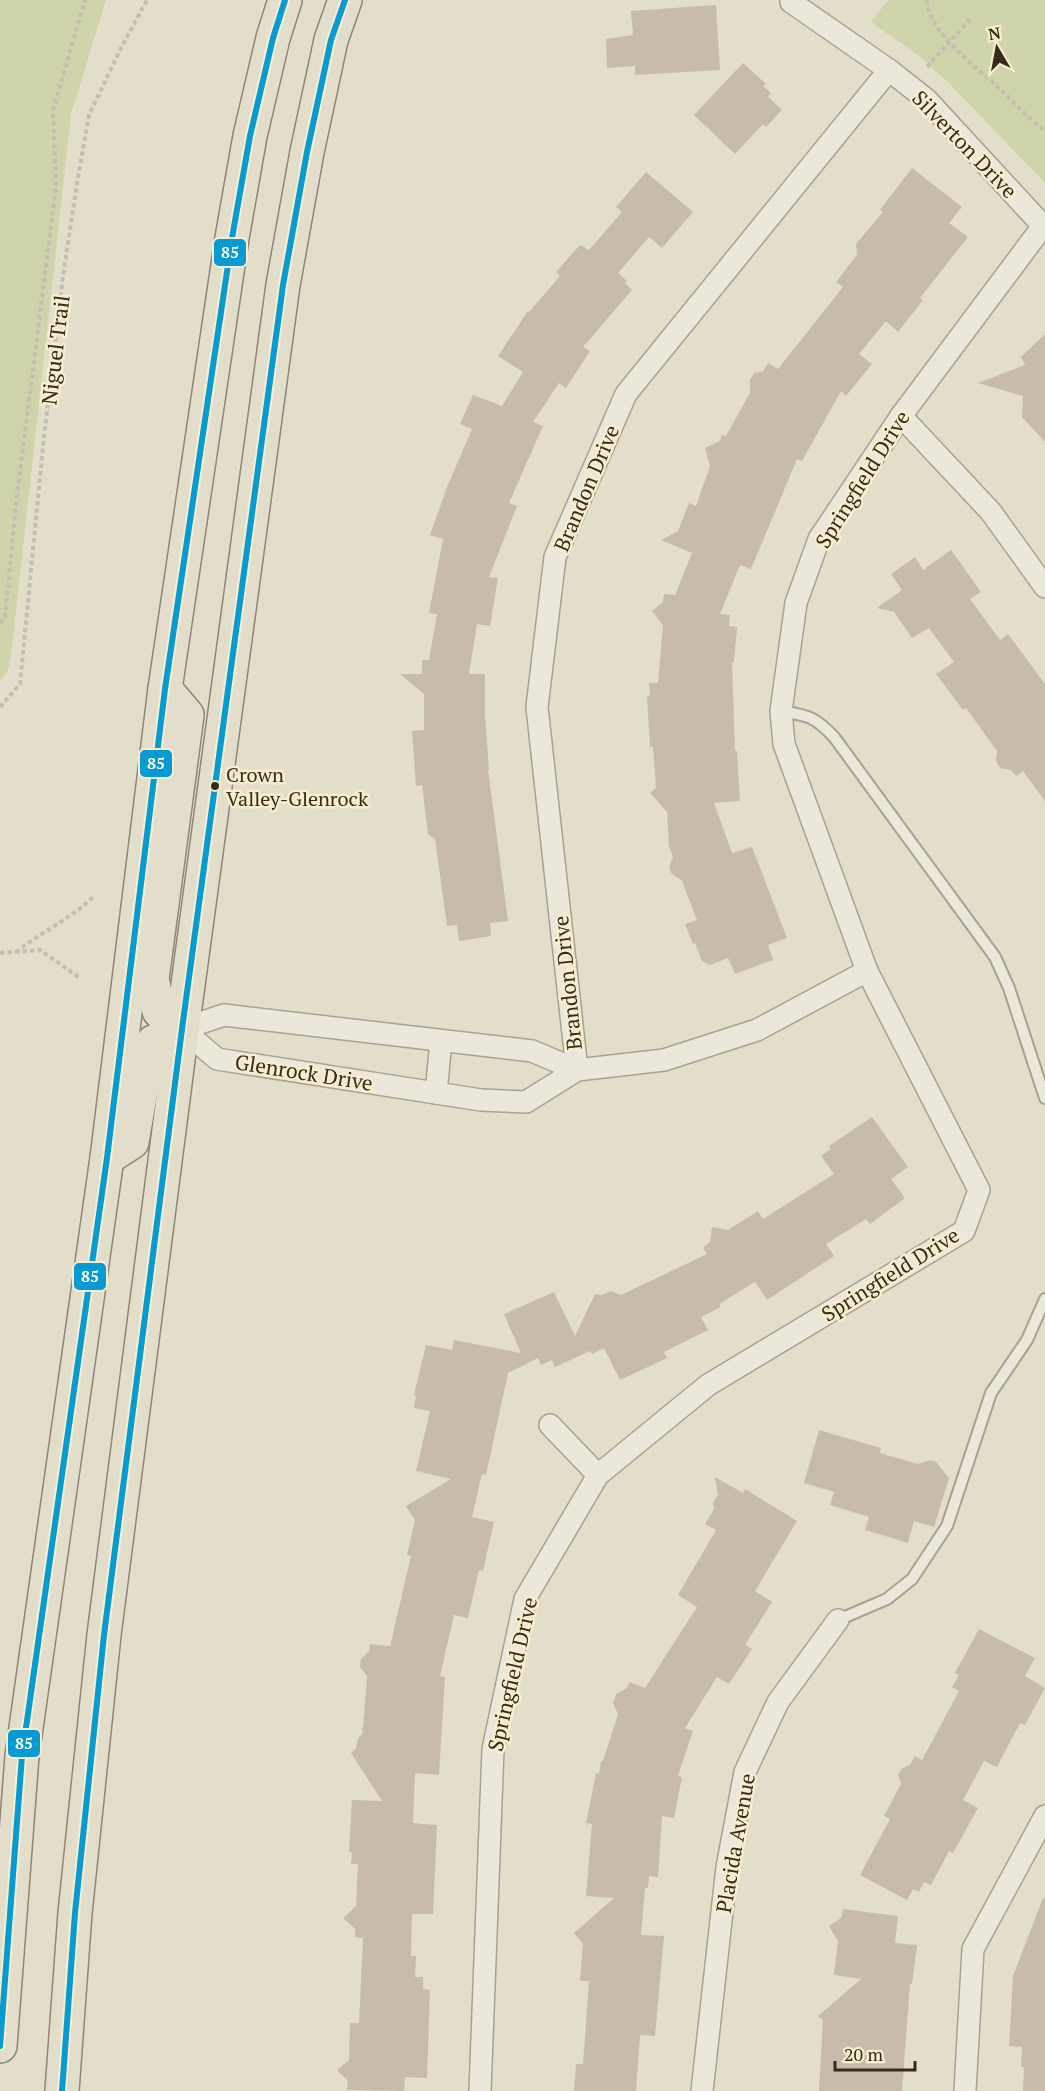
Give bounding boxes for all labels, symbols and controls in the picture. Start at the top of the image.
north arrow [967,18,1027,78]
text: N [987,21,1002,45]
street label: Silverton Drive [906,84,1024,204]
line badge: 85 [213,238,247,267]
text: 85 [221,241,239,263]
street label: Niguel Trail [34,293,76,407]
street label: Springfield Drive [808,405,916,553]
street label: Brandon Drive [547,420,625,556]
line badge: 85 [139,749,173,778]
text: 85 [147,752,165,774]
place label: Crown Valley-Glenrock [226,761,369,812]
marker: Crown Valley-Glenrock [209,780,221,792]
street label: Brandon Drive [546,914,588,1052]
street label: Glenrock Drive [233,1047,375,1097]
street label: Springfield Drive [816,1220,964,1328]
line badge: 85 [73,1262,107,1291]
text: 85 [81,1265,99,1287]
street label: Springfield Drive [481,1594,543,1754]
line badge: 85 [7,1729,41,1758]
text: 85 [15,1732,33,1754]
street label: Placida Avenue [709,1771,761,1915]
scale bar [835,2034,914,2072]
text: 20 m [844,2042,884,2066]

